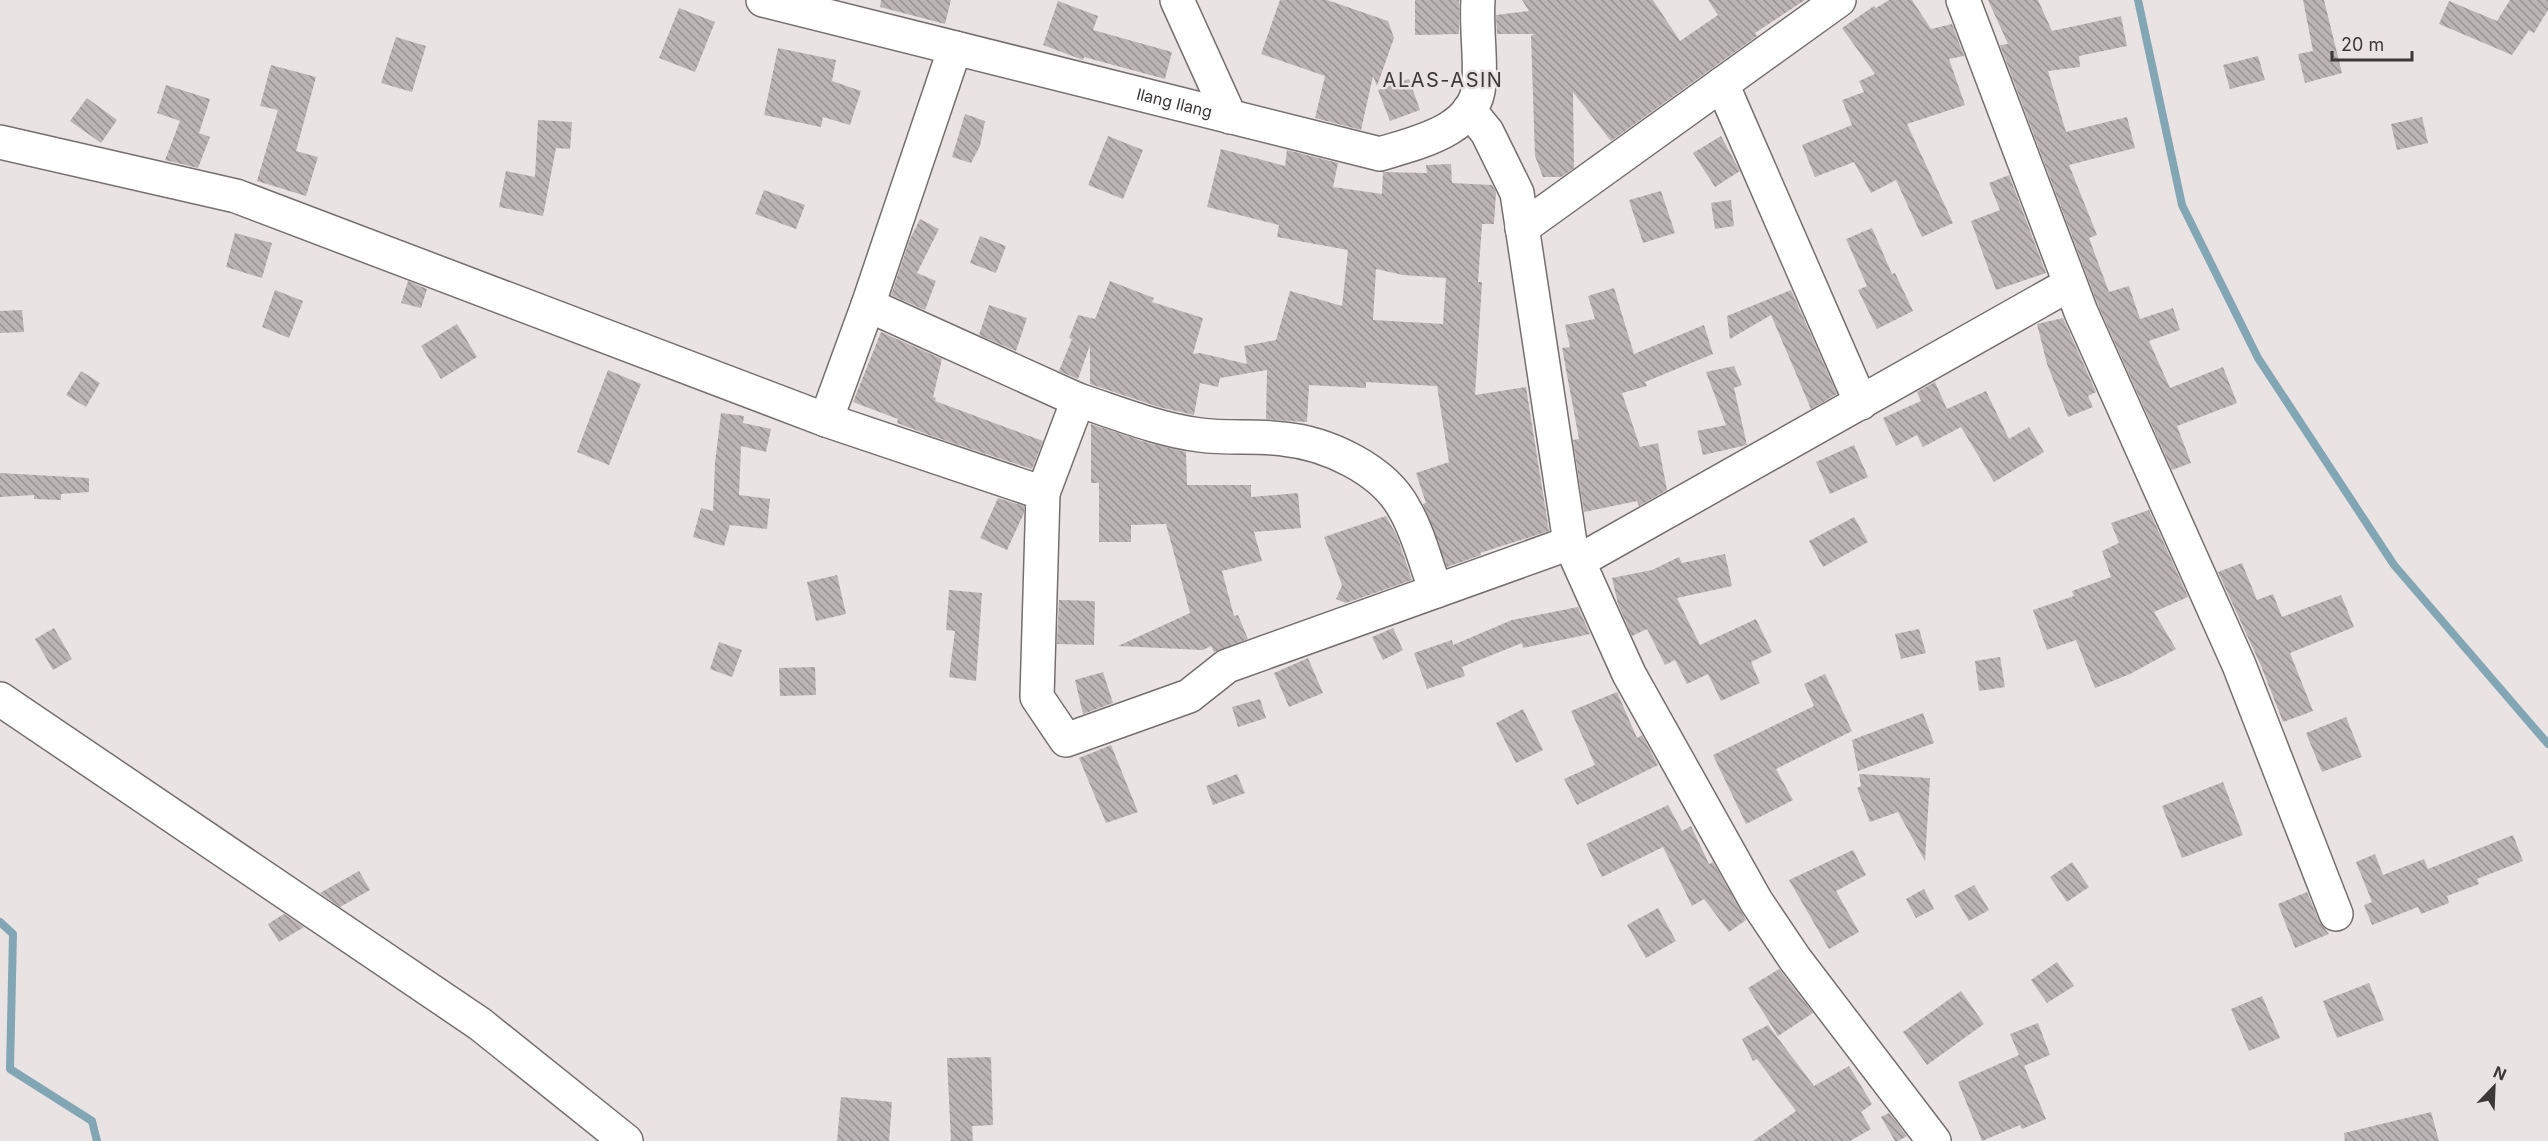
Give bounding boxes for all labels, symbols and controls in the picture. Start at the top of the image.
scale bar [2332,24,2412,62]
text: 20 m [2341,34,2384,55]
district label: ALAS-ASIN [1383,68,1503,92]
street label: Ilang Ilang [1134,84,1214,122]
north arrow [2464,1057,2524,1117]
text: N [2490,1062,2509,1085]

